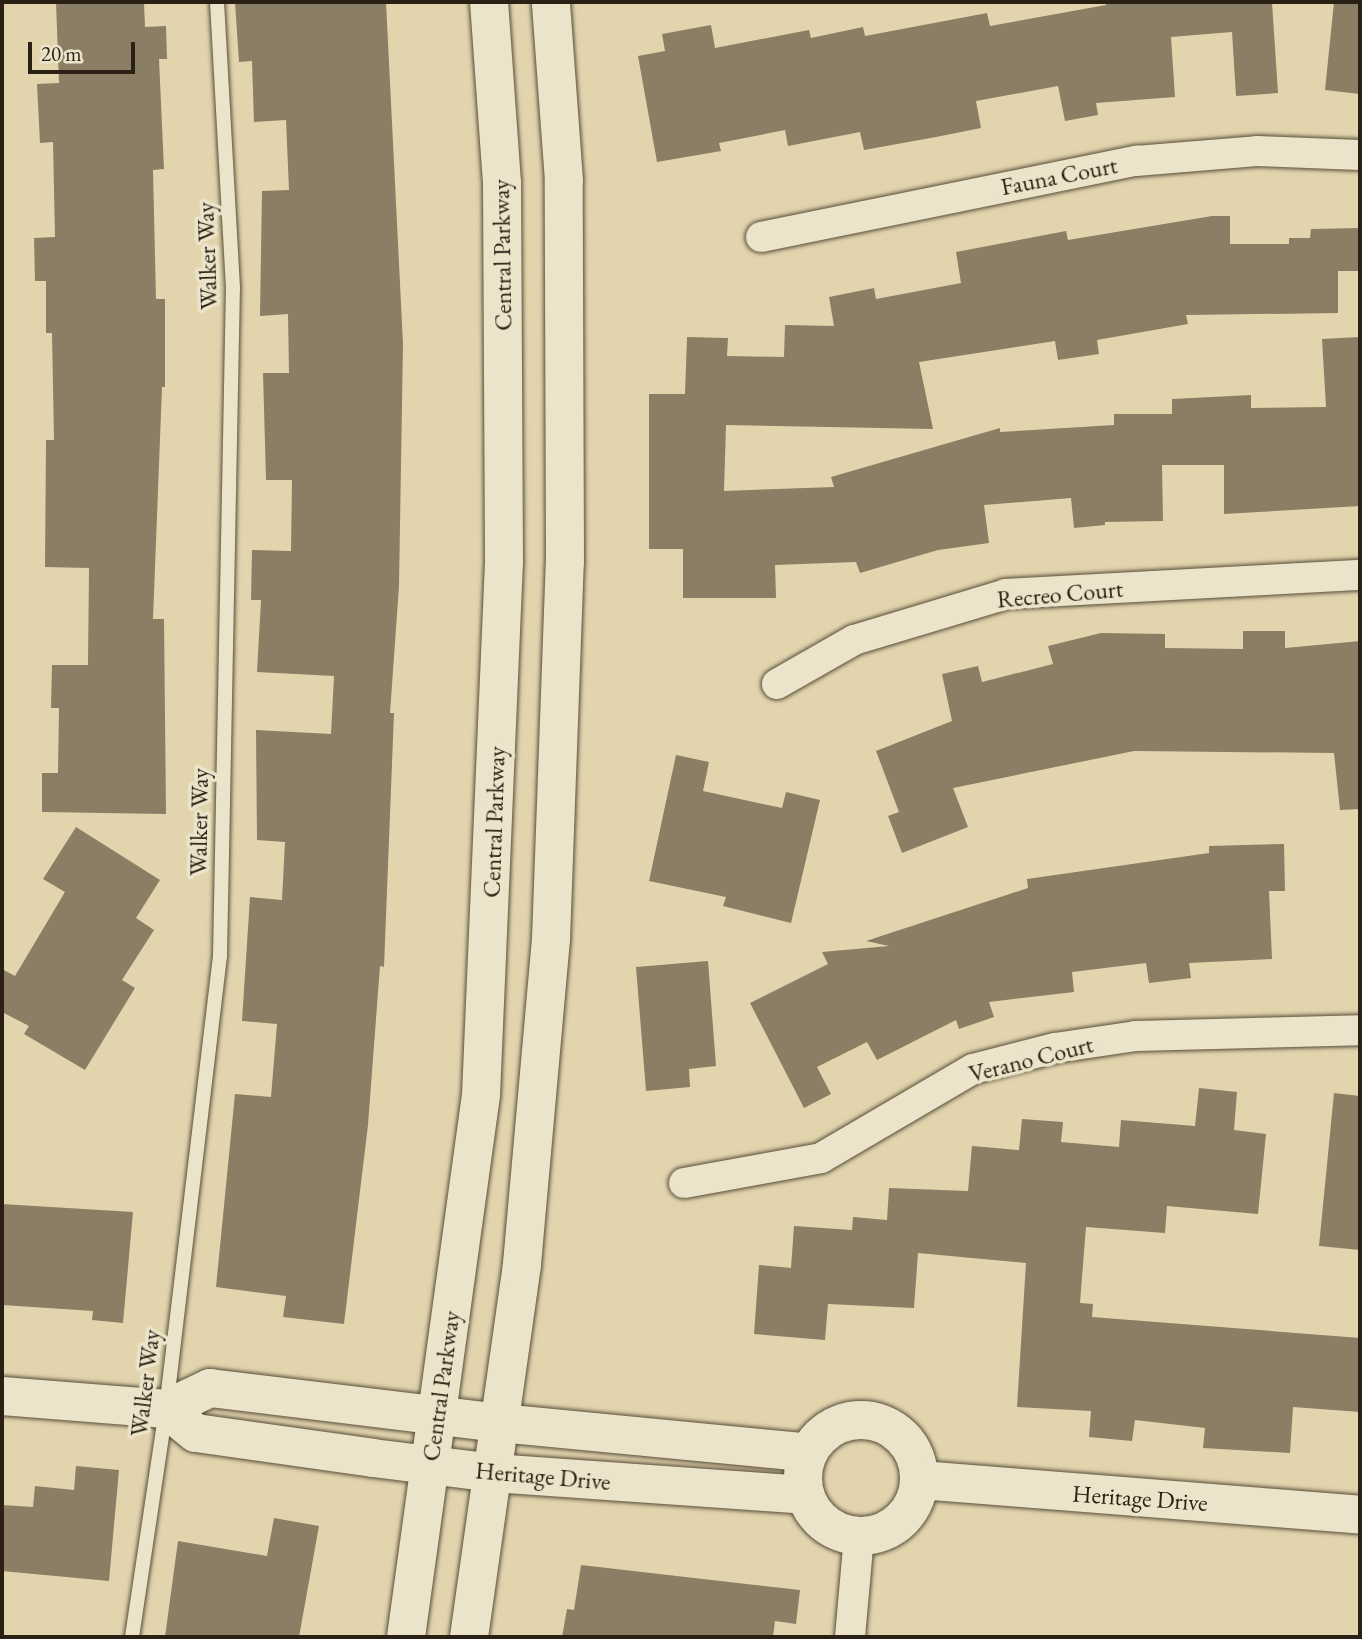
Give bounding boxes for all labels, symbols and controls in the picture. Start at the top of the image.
scale bar [32,28,138,72]
text: 20 m [41,40,82,67]
street label: Fauna Court [998,151,1120,201]
street label: Central Parkway [486,179,518,331]
street label: Walker Way [191,202,223,310]
street label: Recreo Court [996,574,1124,614]
street label: Central Parkway [477,746,511,898]
street label: Walker Way [184,768,214,876]
street label: Verano Court [966,1030,1096,1088]
street label: Central Parkway [416,1309,466,1463]
street label: Walker Way [124,1328,166,1438]
street label: Heritage Drive [474,1456,612,1496]
street label: Heritage Drive [1071,1479,1209,1517]

